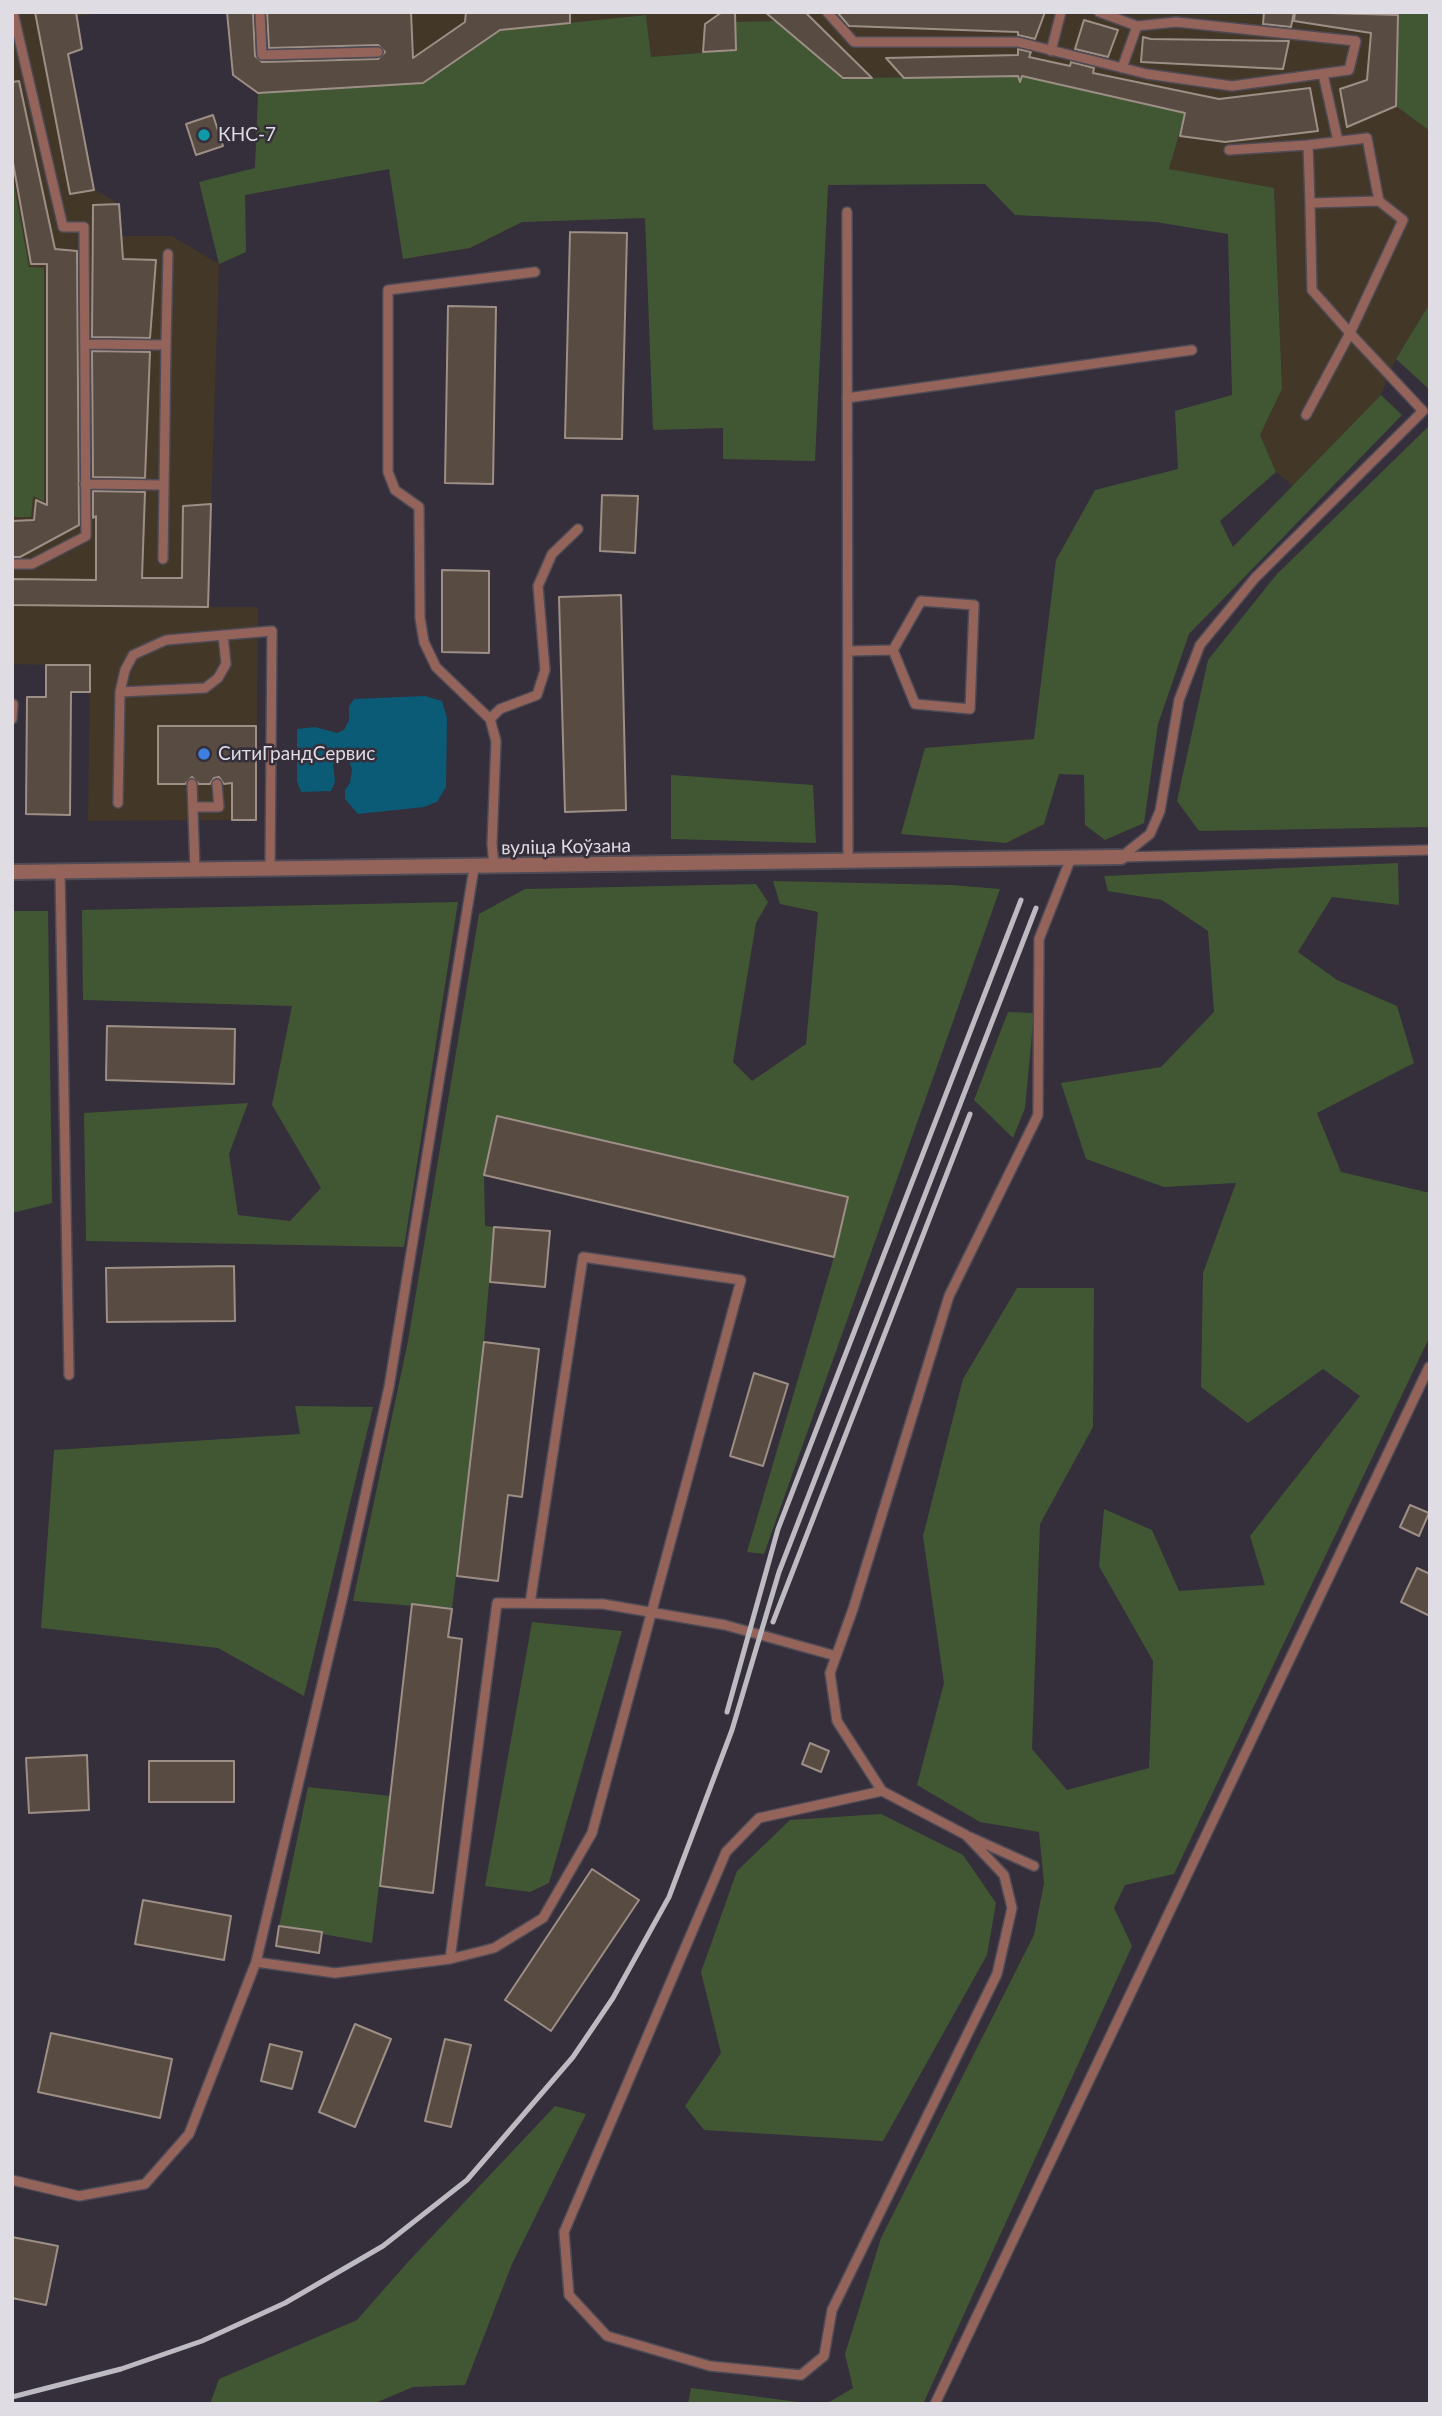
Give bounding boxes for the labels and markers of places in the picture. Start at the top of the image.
place label: КНС-7 [218,124,276,146]
marker: КНС-7 [196,127,212,143]
place label: СитиГрандСервис [218,743,375,765]
marker: СитиГрандСервис [196,746,212,762]

